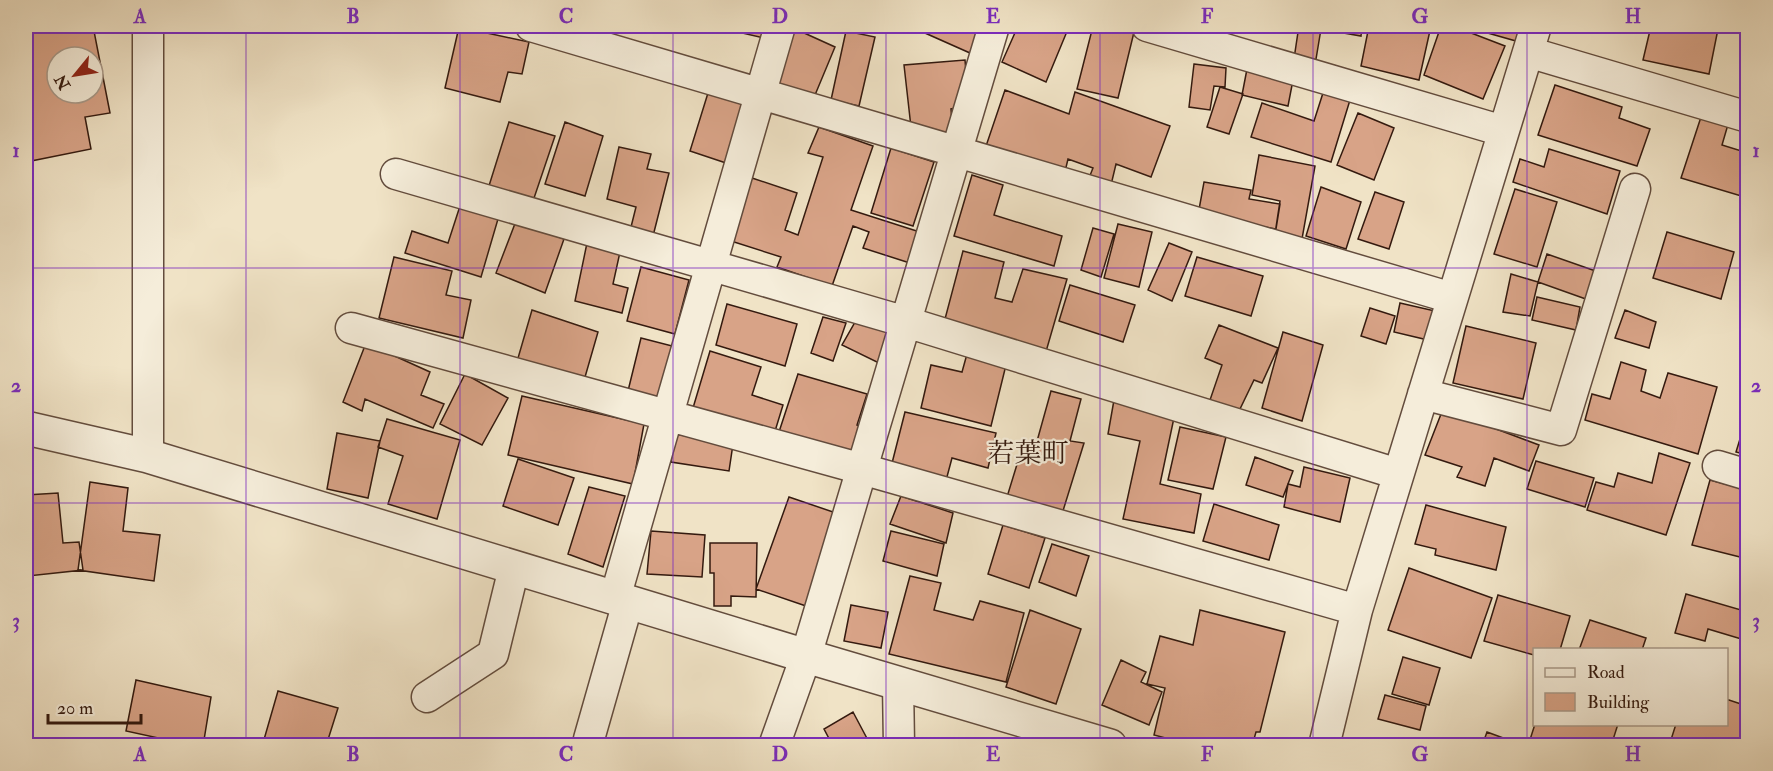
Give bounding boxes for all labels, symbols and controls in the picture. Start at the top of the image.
text: A [133,4,147,29]
text: B [346,4,360,29]
text: C [559,4,573,29]
text: D [772,4,788,29]
text: E [986,4,1001,29]
text: F [1201,4,1214,29]
text: G [1412,4,1429,29]
text: H [1625,4,1641,29]
north arrow [45,45,105,105]
text: N [50,70,76,94]
text: 1 [12,138,20,163]
text: 1 [1752,138,1760,163]
text: 2 [11,373,21,398]
text: 2 [1751,373,1761,398]
district label: 若葉町 [988,437,1069,470]
text: 3 [12,608,20,633]
text: 3 [1752,608,1760,633]
legend [1533,648,1728,726]
text: Road [1587,661,1625,684]
scale bar [48,687,141,725]
text: Building [1587,691,1650,714]
text: 20 m [57,697,93,720]
text: A [133,742,147,767]
text: B [346,742,360,767]
text: C [559,742,573,767]
text: D [772,742,788,767]
text: E [986,742,1001,767]
text: F [1201,742,1214,767]
text: G [1412,742,1429,767]
text: H [1625,742,1641,767]

